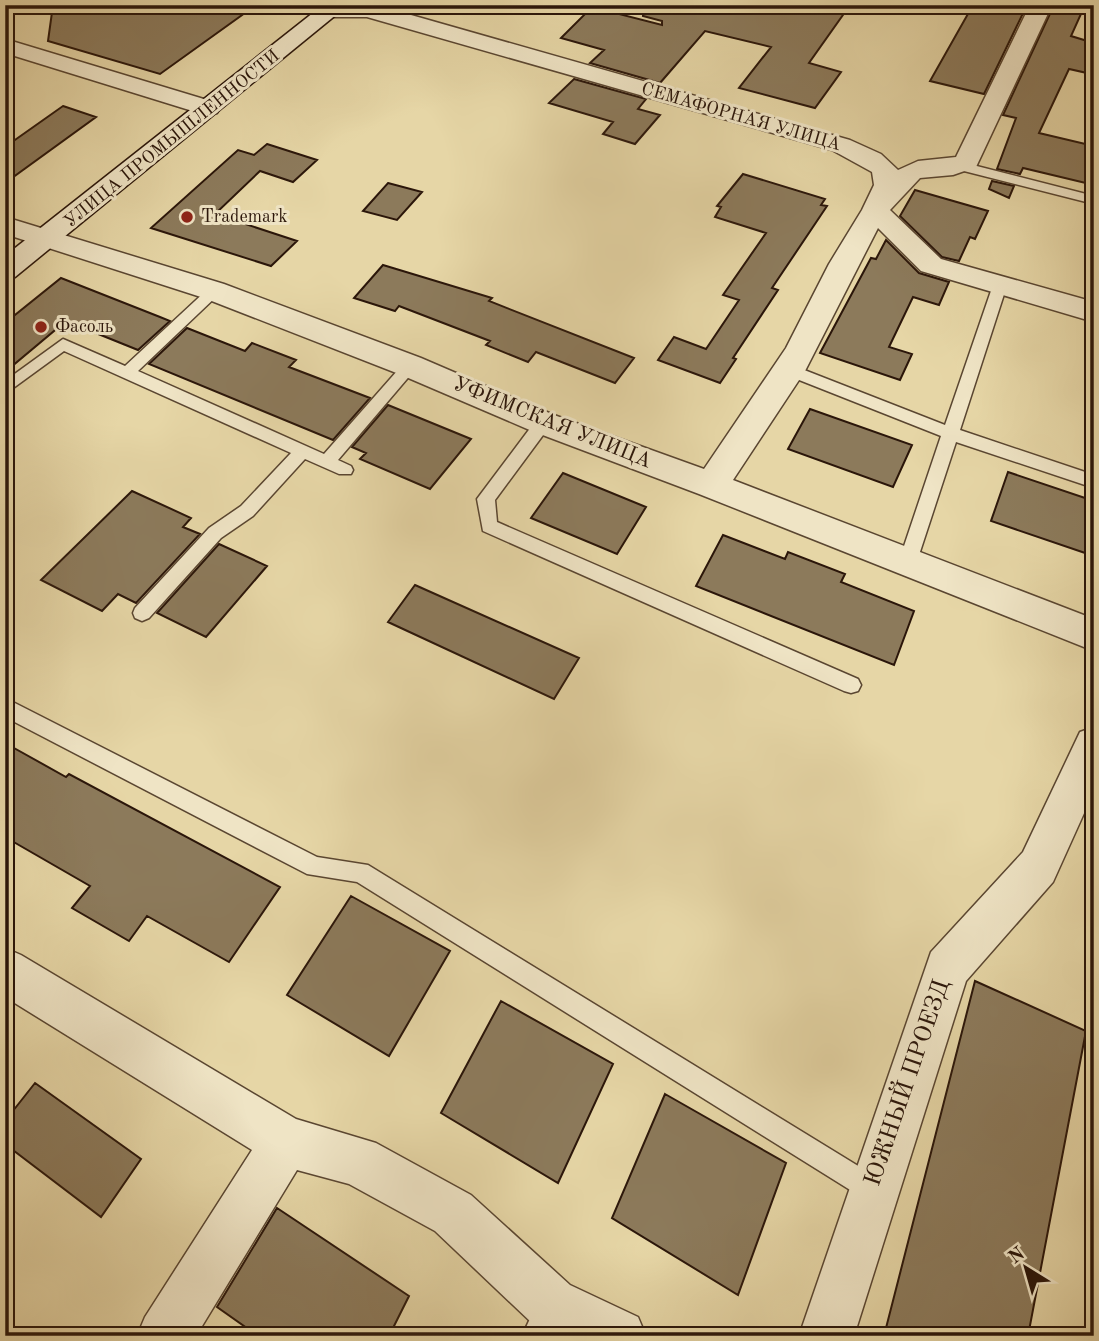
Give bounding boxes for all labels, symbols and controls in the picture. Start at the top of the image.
street label: УЛИЦА ПРОМЫШЛЕННОСТИ [61,47,283,231]
street label: СЕМАФОРНАЯ УЛИЦА [639,80,843,154]
place label: Trademark [201,208,288,226]
marker: Trademark [179,209,195,225]
place label: Фасоль [55,318,113,336]
marker: Фасоль [33,319,49,335]
street label: УФИМСКАЯ УЛИЦА [450,373,654,473]
street label: ЮЖНЫЙ ПРОЕЗД [857,975,955,1189]
north arrow [990,1232,1060,1302]
text: N [1006,1244,1029,1268]

